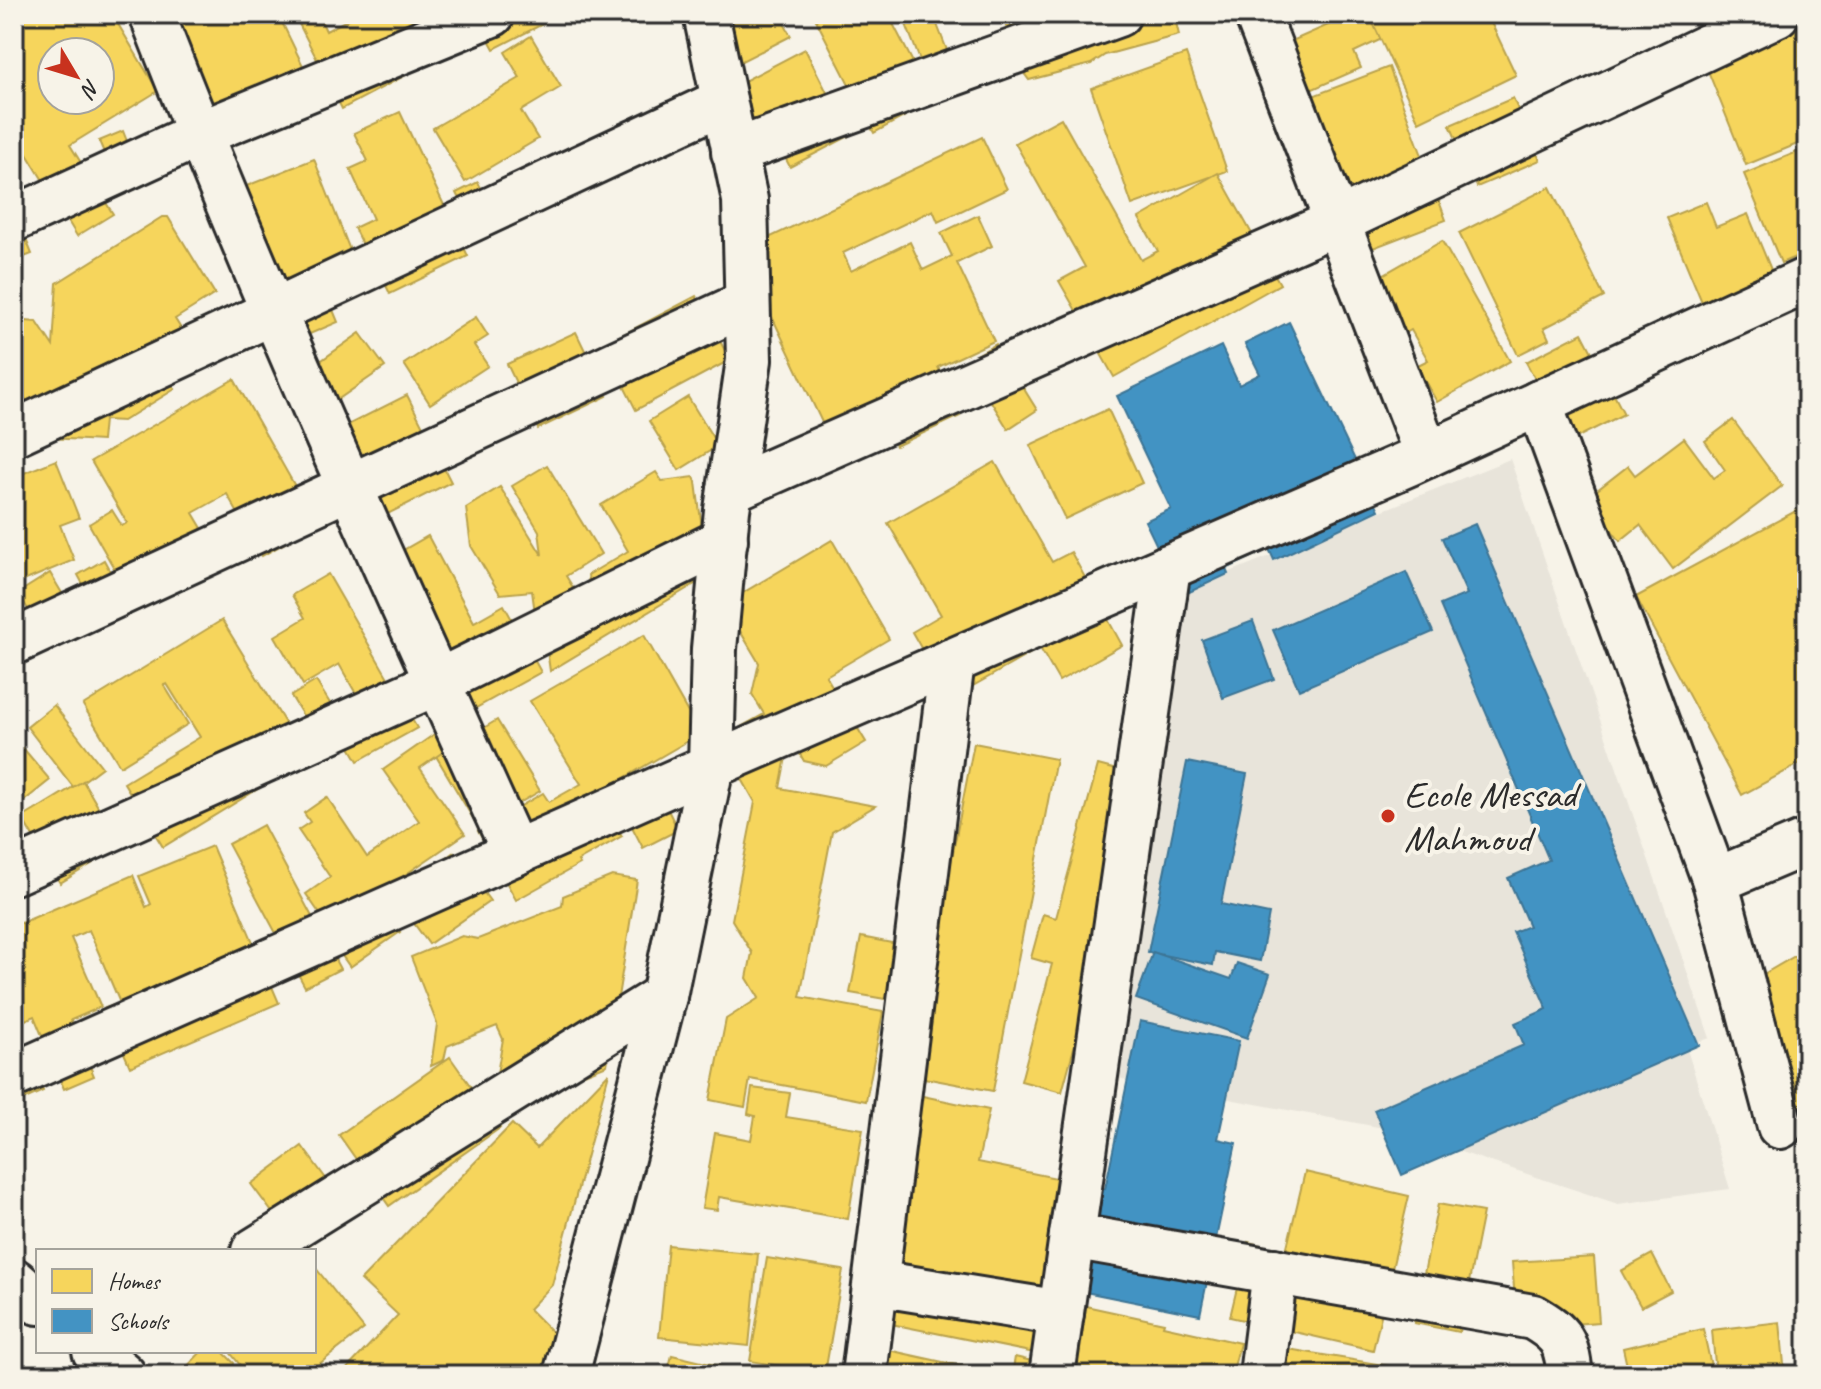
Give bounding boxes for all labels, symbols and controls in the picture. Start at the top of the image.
north arrow [36,36,116,116]
text: N [74,74,106,104]
place label: Ecole Messad Mahmoud [1404,771,1582,862]
marker: Ecole Messad Mahmoud [1379,807,1397,825]
legend [36,1249,316,1353]
text: Homes [108,1266,161,1296]
text: Schools [108,1306,171,1336]

